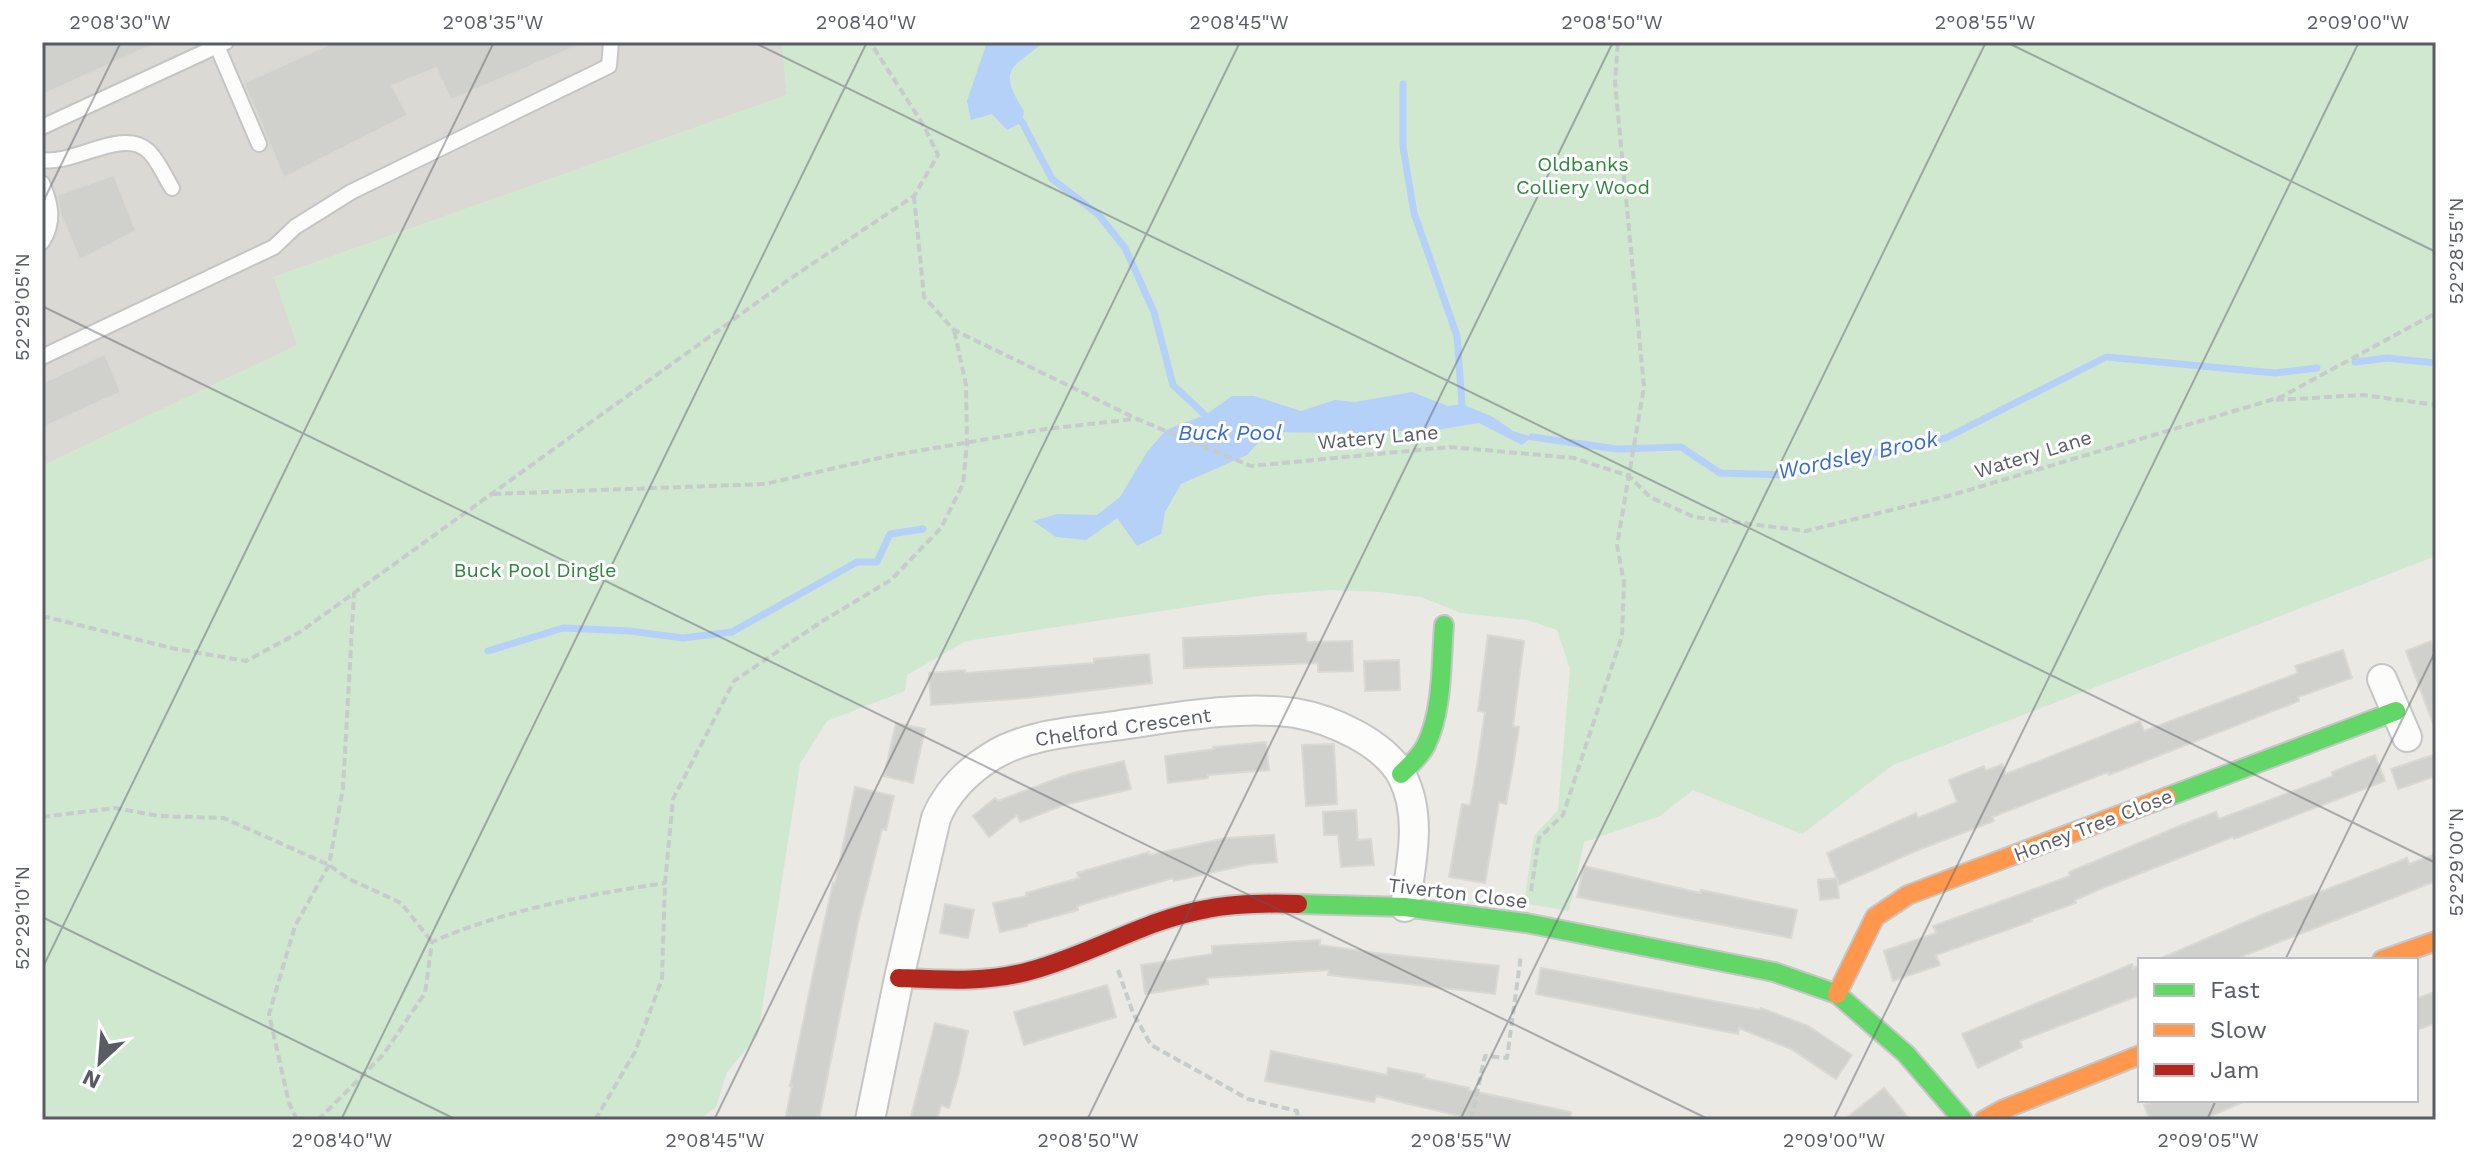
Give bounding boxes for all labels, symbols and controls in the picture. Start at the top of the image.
text: 2°08'30"W [69,10,171,34]
text: 2°08'35"W [443,10,543,34]
text: 2°08'40"W [816,10,916,34]
text: 2°08'45"W [1189,10,1289,34]
text: 2°08'50"W [1561,10,1663,34]
text: 2°08'55"W [1935,10,2035,34]
text: 2°09'00"W [2307,10,2409,34]
park label: Oldbanks Colliery Wood [1516,152,1650,199]
text: 52°28'55"N [2444,197,2468,305]
text: 52°29'05"N [10,253,34,361]
water label: Buck Pool [1178,420,1282,445]
street label: Watery Lane [1317,420,1439,454]
street label: Watery Lane [1972,425,2094,483]
water label: Wordsley Brook [1776,426,1941,484]
park label: Buck Pool Dingle [454,558,616,582]
street label: Chelford Crescent [1033,703,1213,751]
street label: Honey Tree Close [2010,784,2176,866]
text: 52°29'00"N [2444,808,2468,916]
text: 52°29'10"N [10,866,34,970]
street label: Tiverton Close [1387,873,1529,913]
legend [2138,958,2418,1102]
text: Fast [2210,976,2260,1004]
text: Slow [2210,1016,2267,1044]
north arrow [60,1022,140,1102]
text: Jam [2210,1056,2260,1084]
text: N [79,1065,104,1094]
text: 2°08'40"W [292,1128,392,1152]
text: 2°08'45"W [665,1128,765,1152]
text: 2°08'50"W [1037,1128,1139,1152]
text: 2°08'55"W [1411,1128,1511,1152]
text: 2°09'00"W [1783,1128,1885,1152]
text: 2°09'05"W [2157,1128,2259,1152]

